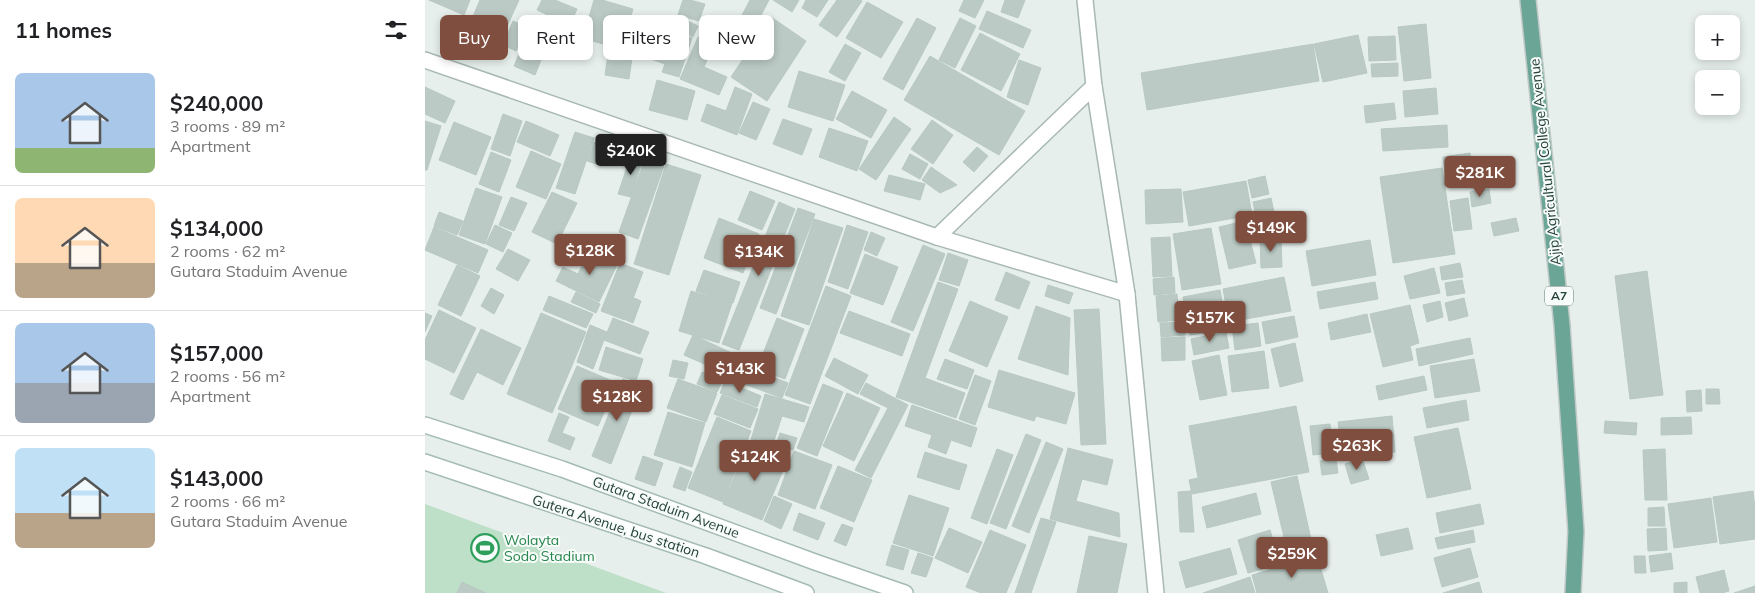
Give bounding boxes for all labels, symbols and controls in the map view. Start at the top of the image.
chip: Buy [440,15,508,60]
chip: Rent [518,15,593,60]
chip: Filters [603,15,689,60]
chip: New [699,15,774,60]
map controls [1695,15,1740,115]
button: + [1695,15,1740,60]
icon: filters [382,16,410,44]
text: 11 homes [15,17,112,43]
street label: Ajip Agricultural College Avenue [1525,58,1565,266]
button: − [1695,70,1740,115]
text: $240,000 [170,90,263,116]
icon: home [55,93,115,153]
text: 3 rooms · 89 m² [170,116,285,136]
pin: $240K [596,134,666,176]
text: Apartment [170,136,251,156]
text: $240K [606,140,656,160]
pin: $281K [1445,156,1515,198]
text: $281K [1455,162,1505,182]
pin: $149K [1236,210,1306,253]
text: $134,000 [170,215,263,241]
text: $149K [1246,217,1296,237]
icon: home [55,218,115,278]
pin: $128K [555,234,625,276]
pin: $134K [724,234,794,277]
text: $128K [565,240,615,260]
text: 2 rooms · 62 m² [170,241,285,261]
text: $134K [734,241,784,261]
text: Gutara Staduim Avenue [170,261,347,281]
road number: A7 [1545,286,1573,306]
pin: $157K [1175,300,1245,343]
text: $157K [1185,307,1235,327]
text: $157,000 [170,340,263,366]
icon: home [55,343,115,403]
pin: $143K [705,352,775,394]
text: $143K [715,358,765,378]
text: 2 rooms · 56 m² [170,366,285,386]
pin: $128K [582,380,652,422]
text: Apartment [170,386,251,406]
text: $128K [592,386,642,406]
pin: $263K [1322,428,1392,471]
text: $263K [1332,435,1382,455]
pin: $124K [720,440,790,482]
text: $124K [730,446,780,466]
text: $143,000 [170,465,263,491]
icon: home [55,468,115,528]
street label: Gutara Staduim Avenue [590,472,742,542]
street label: Gutera Avenue, bus station [530,490,702,562]
text: 2 rooms · 66 m² [170,491,285,511]
text: Gutara Staduim Avenue [170,511,347,531]
place label: Wolayta Sodo Stadium [504,531,595,565]
sports icon: Wolayta Sodo Stadium [470,533,500,563]
pin: $259K [1257,536,1327,579]
text: $259K [1267,543,1317,563]

